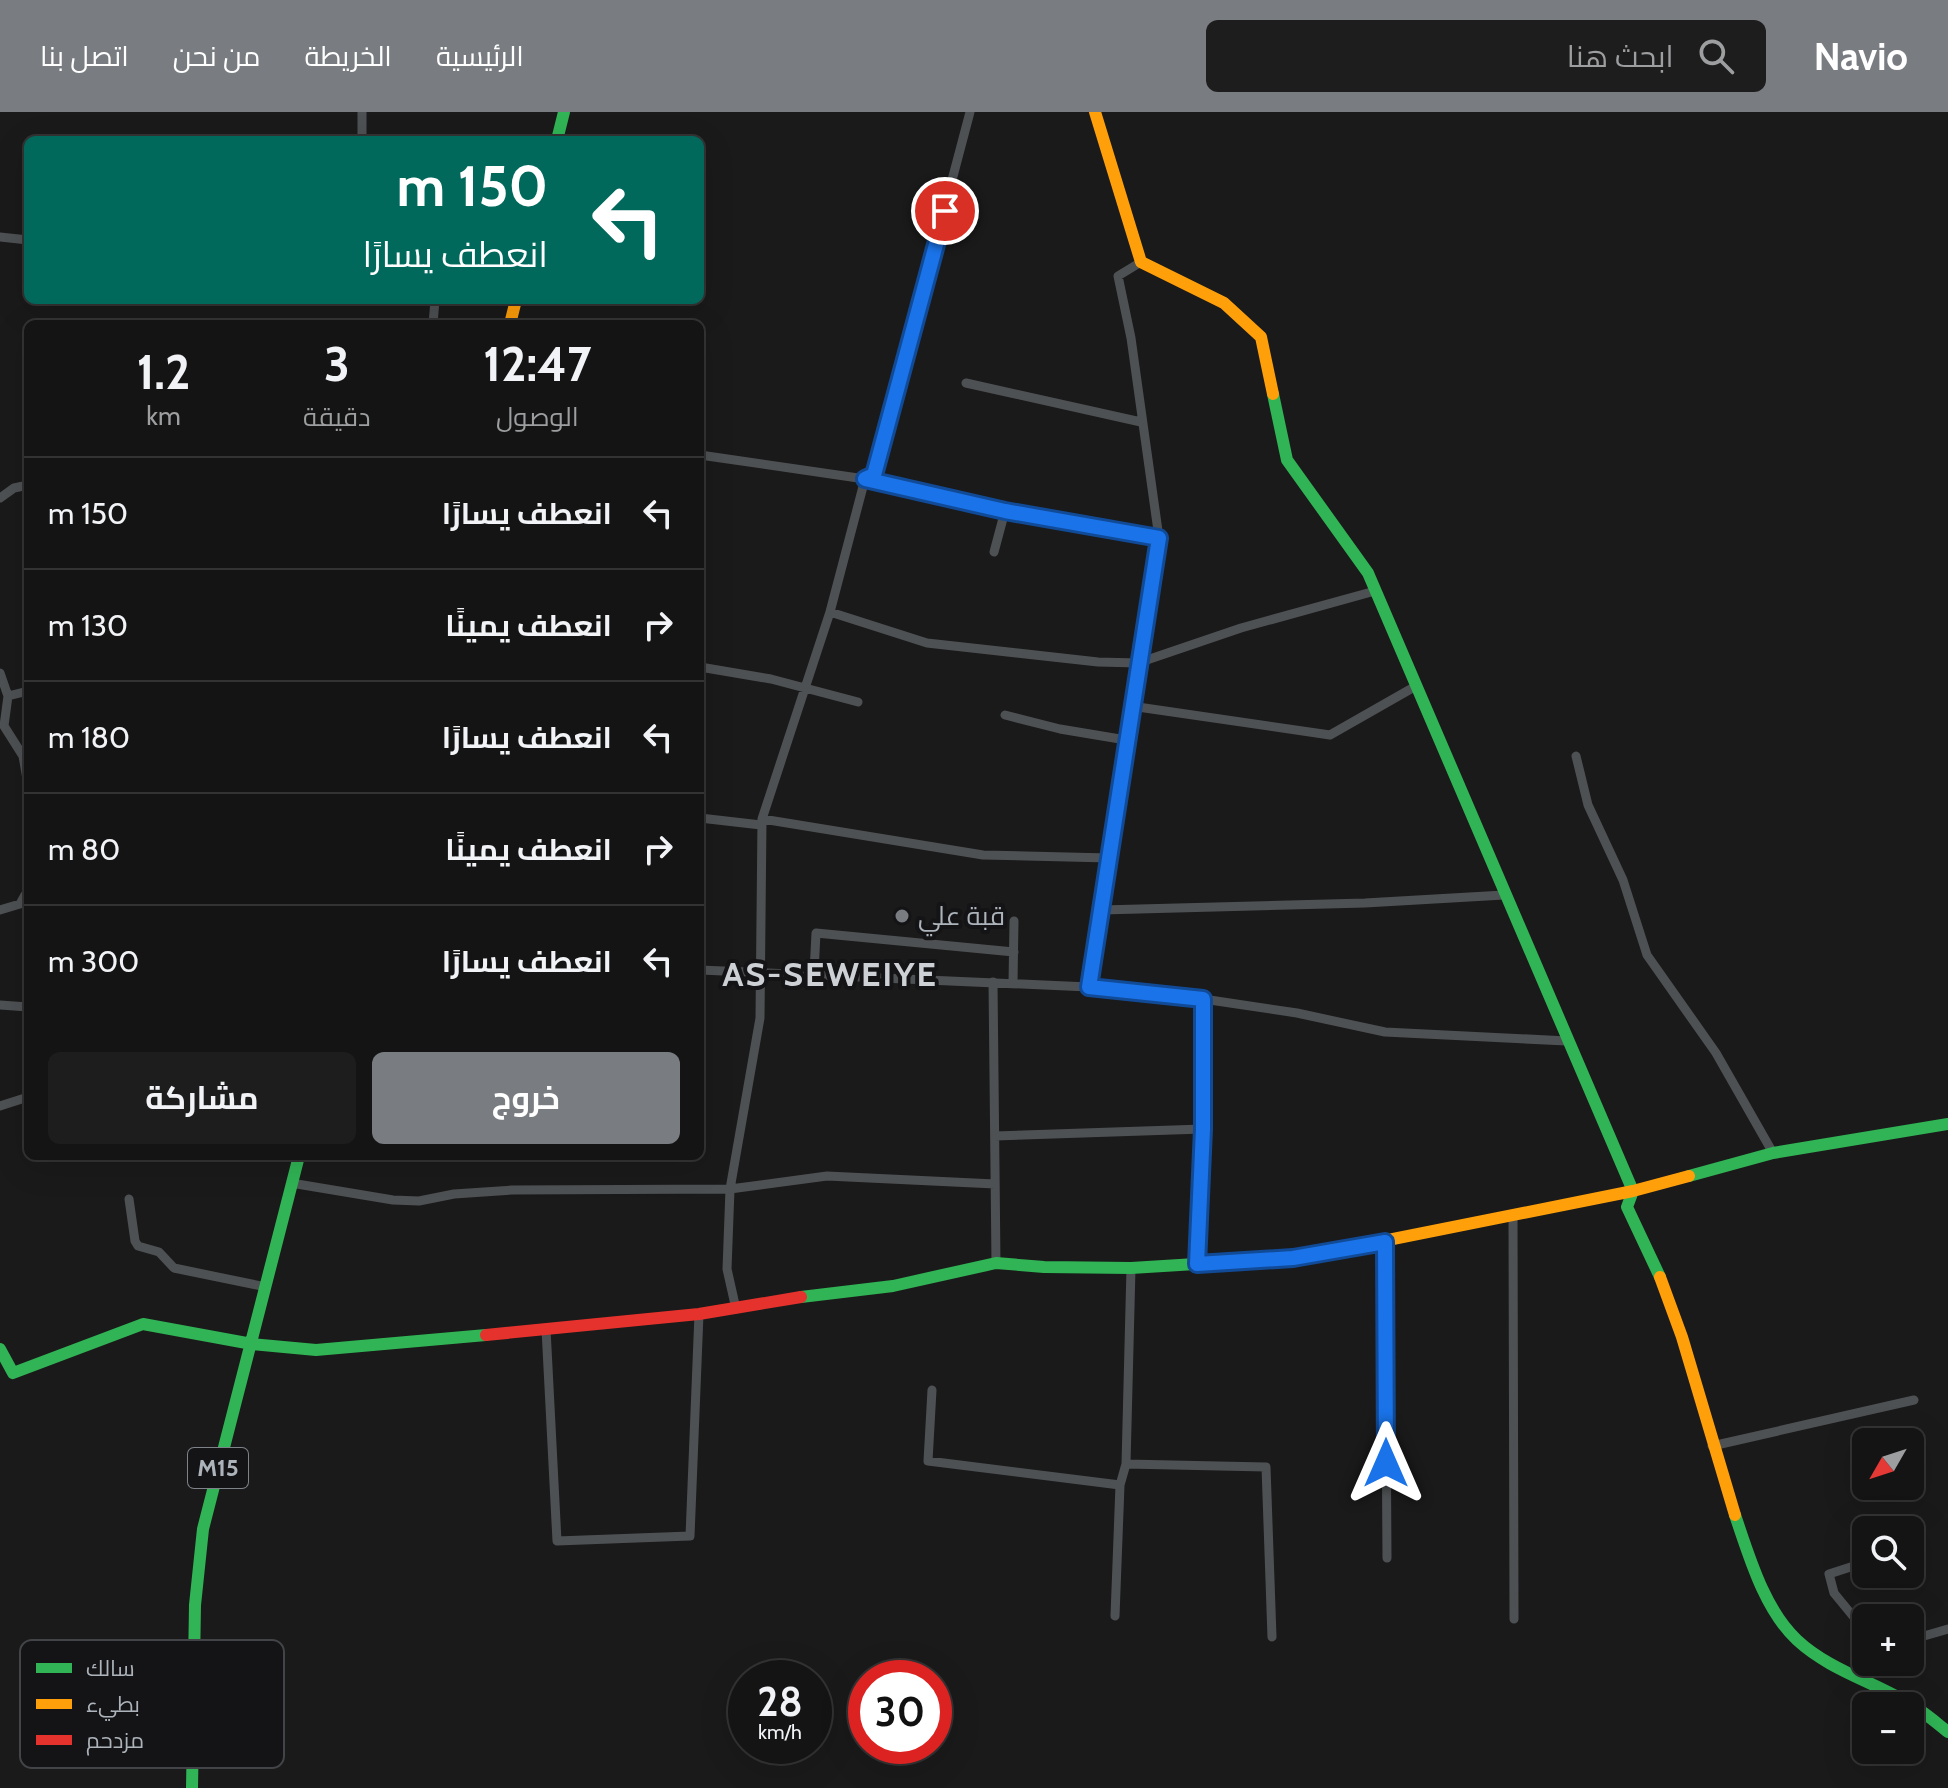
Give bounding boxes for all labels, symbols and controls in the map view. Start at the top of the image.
search box [1206,20,1766,92]
text: Navio [1814,33,1908,80]
icon: search [1694,34,1738,78]
text: ابحث هنا [1567,38,1674,75]
text: اتصل بنا [40,39,129,73]
text: من نحن [173,39,261,73]
text: الخريطة [305,39,392,73]
text: الرئيسية [436,39,524,73]
text: 150 m [396,152,548,220]
icon: left [576,168,680,272]
pin [911,177,979,245]
icon: arrive [923,189,967,233]
text: انعطف يسارًا [362,232,548,276]
text: 3 [324,335,350,393]
text: 12:47 [483,335,591,393]
text: 1.2 [137,343,190,401]
text: km [146,400,181,432]
text: دقيقة [303,401,371,433]
text: الوصول [496,401,579,433]
icon: left [636,491,680,535]
text: 150 m [48,495,128,532]
text: انعطف يسارًا [442,495,612,532]
icon: right [636,603,680,647]
text: 130 m [48,607,128,644]
text: انعطف يمينًا [445,607,612,644]
icon: left [636,715,680,759]
text: 180 m [48,719,130,756]
text: انعطف يسارًا [442,719,612,756]
icon: right [636,827,680,871]
text: 80 m [48,831,120,868]
text: انعطف يمينًا [445,831,612,868]
place label: قبة علي [918,900,1005,937]
marker: قبة علي [893,907,911,925]
icon: left [636,939,680,983]
text: 300 m [48,943,139,980]
text: انعطف يسارًا [442,943,612,980]
district label: AS-SEWEIYE [722,953,938,995]
button: مشاركة [48,1052,356,1144]
button: خروج [372,1052,680,1144]
position arrow [1344,1421,1428,1505]
north arrow [1852,1428,1924,1500]
map controls [1852,1428,1924,1764]
road number: M15 [188,1448,248,1488]
button: search [1852,1516,1924,1588]
button: + [1852,1604,1924,1676]
legend [20,1640,284,1768]
text: سالك [86,1655,135,1682]
speed limit sign: 30 [848,1660,952,1764]
text: 28 [757,1677,803,1726]
text: بطيء [86,1691,140,1721]
button: − [1852,1692,1924,1764]
text: km/h [758,1720,802,1744]
text: مزدحم [86,1727,144,1756]

